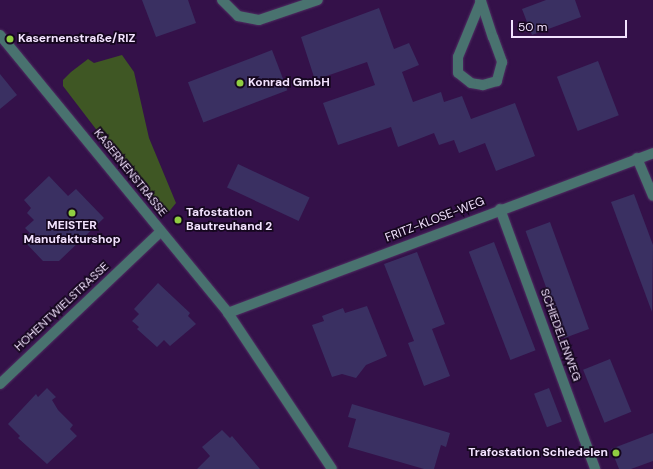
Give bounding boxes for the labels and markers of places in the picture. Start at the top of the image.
place label: Kasernenstraße/RIZ [18,32,135,46]
marker: Kasernenstraße/RIZ [5,34,15,44]
place label: Konrad GmbH [248,76,330,90]
marker: Konrad GmbH [235,78,245,88]
place label: Tafostation Bautreuhand 2 [186,206,272,234]
marker: MEISTER Manufakturshop [67,208,77,218]
marker: Tafostation Bautreuhand 2 [173,215,183,225]
place label: MEISTER Manufakturshop [23,219,121,247]
place label: Trafostation Schiedelen [468,446,608,460]
marker: Trafostation Schiedelen [611,448,621,458]

